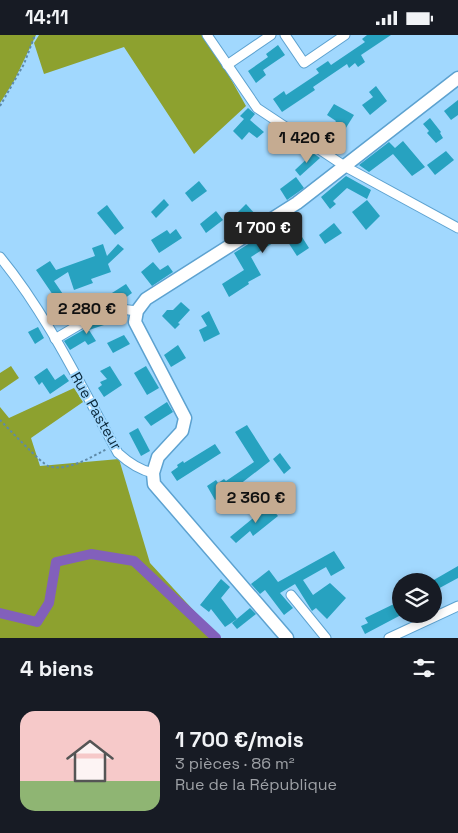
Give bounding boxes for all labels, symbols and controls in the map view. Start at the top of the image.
text: 14:11 [25,5,69,30]
pin: 1 420 € [261,121,353,164]
text: 1 420 € [279,127,335,148]
pin: 1 700 € [217,211,309,254]
text: 1 700 € [235,217,291,238]
pin: 2 280 € [41,293,133,335]
text: 2 280 € [58,298,116,319]
street label: Rue Pasteur [66,368,127,453]
pin: 2 360 € [210,481,302,524]
text: 2 360 € [227,487,285,508]
map controls [392,573,442,623]
button: layers [392,573,442,623]
icon: filters [410,654,438,682]
text: 4 biens [20,655,94,682]
text: 1 700 €/mois [175,726,304,753]
icon: home [60,731,120,791]
text: 3 pièces · 86 m² [175,753,295,774]
text: Rue de la République [175,774,337,795]

